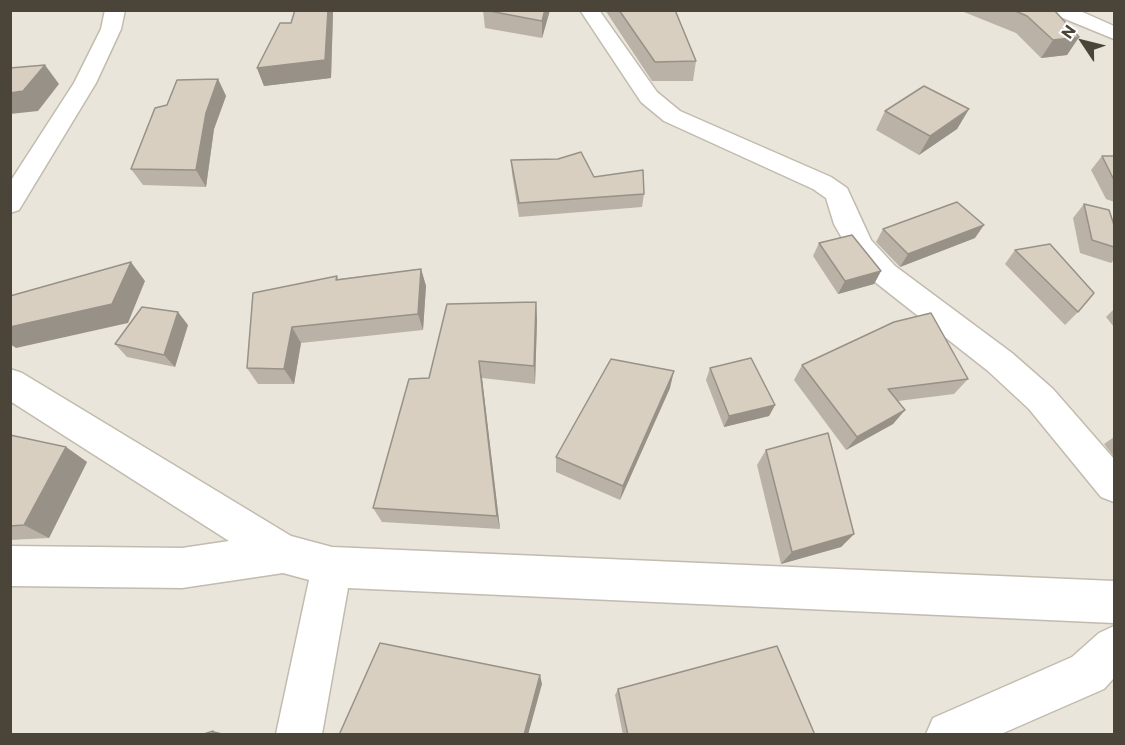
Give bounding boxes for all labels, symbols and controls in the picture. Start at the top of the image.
north arrow [1053,12,1113,72]
text: N [1057,21,1079,42]

